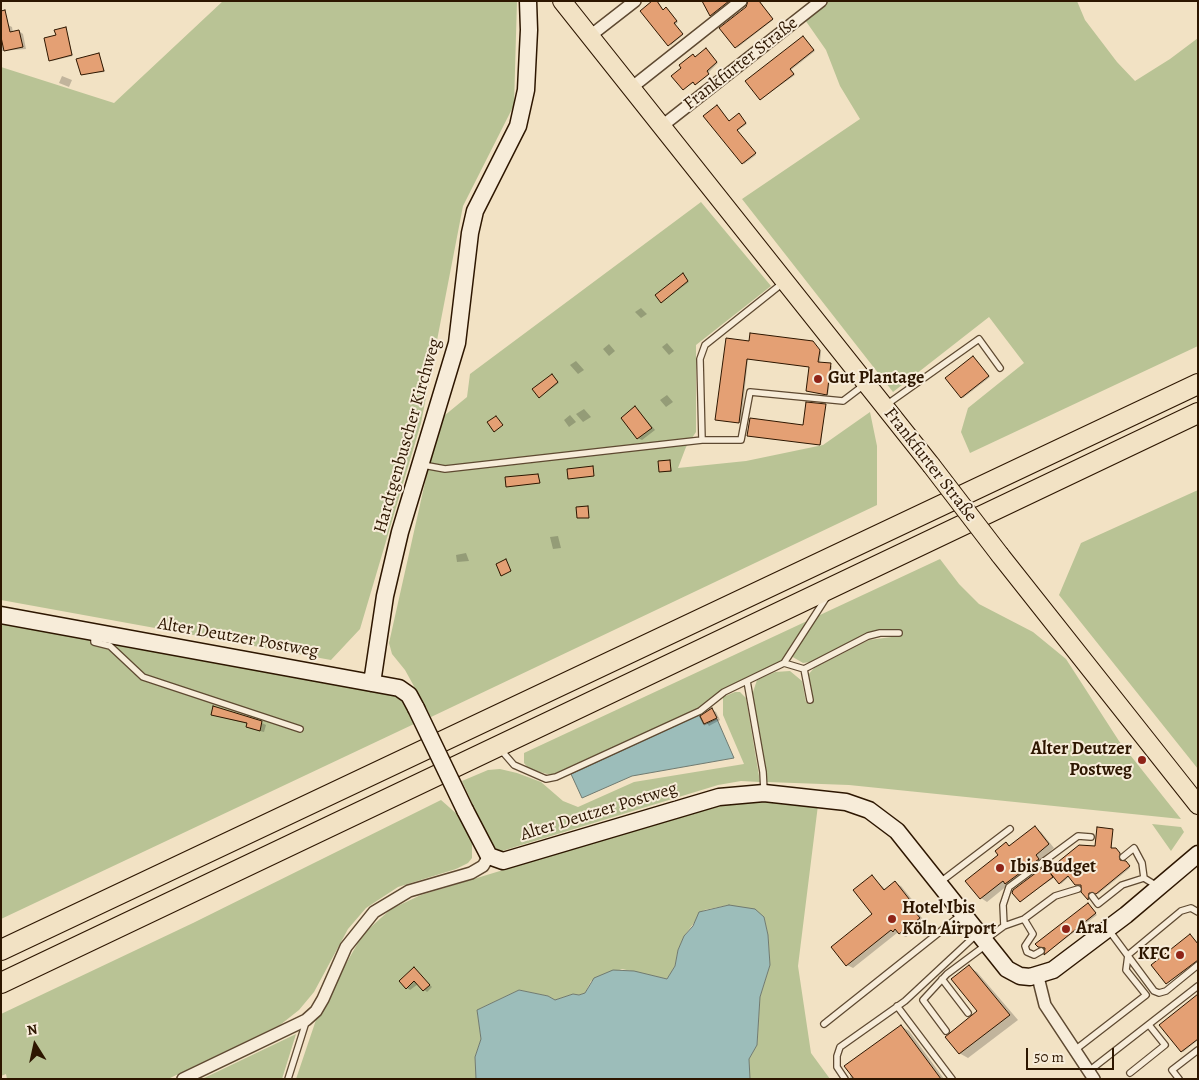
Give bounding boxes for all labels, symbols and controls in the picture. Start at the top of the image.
street label: Frankfurter Straße [680,13,802,115]
street label: Hardtgenbuscher Kirchweg [370,336,446,536]
place label: Gut Plantage [828,368,924,390]
marker: Gut Plantage [812,373,824,385]
street label: Frankfurter Straße [879,404,981,526]
street label: Alter Deutzer Postweg [156,613,320,663]
place label: Alter Deutzer Postweg [1031,739,1132,782]
marker: Alter Deutzer Postweg [1136,754,1148,766]
street label: Alter Deutzer Postweg [518,778,680,846]
place label: Ibis Budget [1010,857,1096,879]
marker: Ibis Budget [994,862,1006,874]
place label: Hotel Ibis Köln Airport [902,898,996,941]
marker: Hotel Ibis Köln Airport [886,913,898,925]
place label: Aral [1076,918,1108,940]
marker: Aral [1060,923,1072,935]
place label: KFC [1138,944,1170,966]
marker: KFC [1174,949,1186,961]
text: N [26,1019,39,1040]
north arrow [10,1020,60,1070]
scale bar [1029,1038,1116,1070]
text: 50 m [1034,1047,1064,1067]

